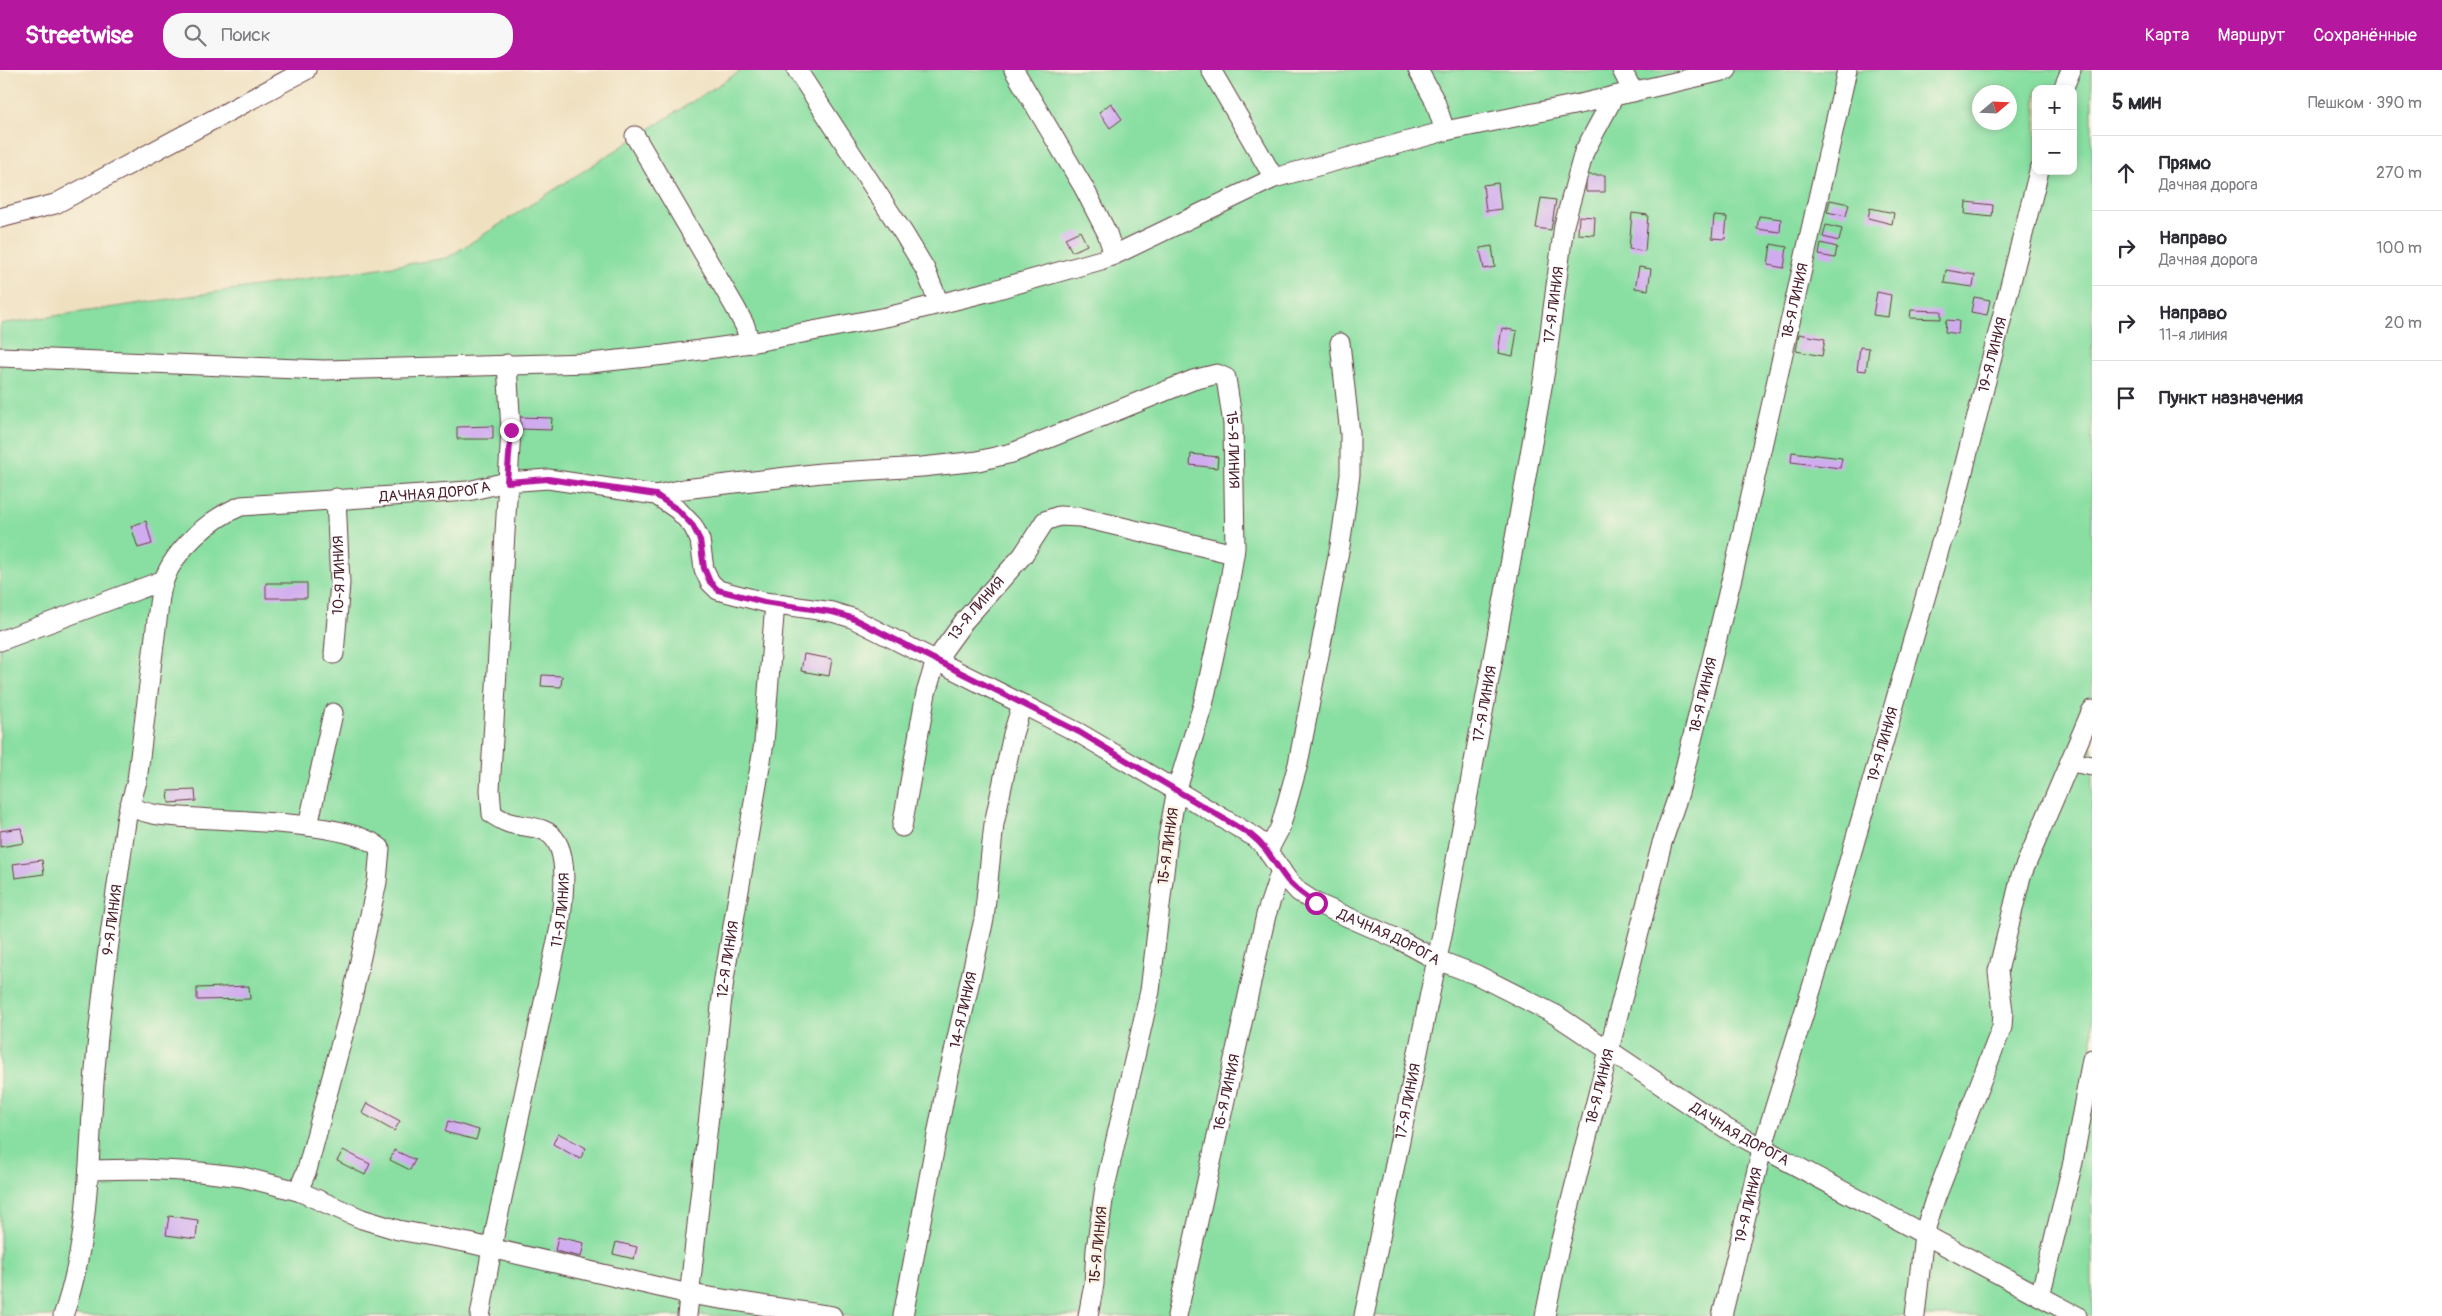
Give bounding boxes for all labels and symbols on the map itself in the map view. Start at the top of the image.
north arrow [1972,85,2017,130]
street label: 18-Я ЛИНИЯ [1778,261,1813,340]
street label: 17-Я ЛИНИЯ [1540,265,1568,344]
street label: 19-Я ЛИНИЯ [1974,315,2012,395]
street label: 15-Я ЛИНИЯ [1221,410,1243,489]
route end [500,419,523,442]
street label: ДАЧНАЯ ДОРОГА [378,477,492,507]
street label: 10-Я ЛИНИЯ [328,535,350,616]
street label: 13-Я ЛИНИЯ [944,573,1009,644]
street label: 18-Я ЛИНИЯ [1685,656,1722,735]
street label: 17-Я ЛИНИЯ [1469,664,1501,744]
street label: 19-Я ЛИНИЯ [1863,705,1903,784]
street label: 15-Я ЛИНИЯ [1154,806,1183,886]
street label: 11-Я ЛИНИЯ [547,873,574,949]
street label: 9-Я ЛИНИЯ [98,883,127,957]
route start [1305,892,1328,915]
street label: ДАЧНАЯ ДОРОГА [1334,904,1443,970]
street label: 12-Я ЛИНИЯ [713,919,744,999]
street label: 14-Я ЛИНИЯ [946,970,982,1050]
street label: 18-Я ЛИНИЯ [1582,1047,1619,1126]
street label: 16-Я ЛИНИЯ [1209,1052,1245,1133]
street label: 17-Я ЛИНИЯ [1391,1062,1425,1141]
street label: ДАЧНАЯ ДОРОГА [1686,1098,1793,1171]
street label: 19-Я ЛИНИЯ [1731,1166,1767,1245]
street label: 15-Я ЛИНИЯ [1085,1206,1112,1285]

